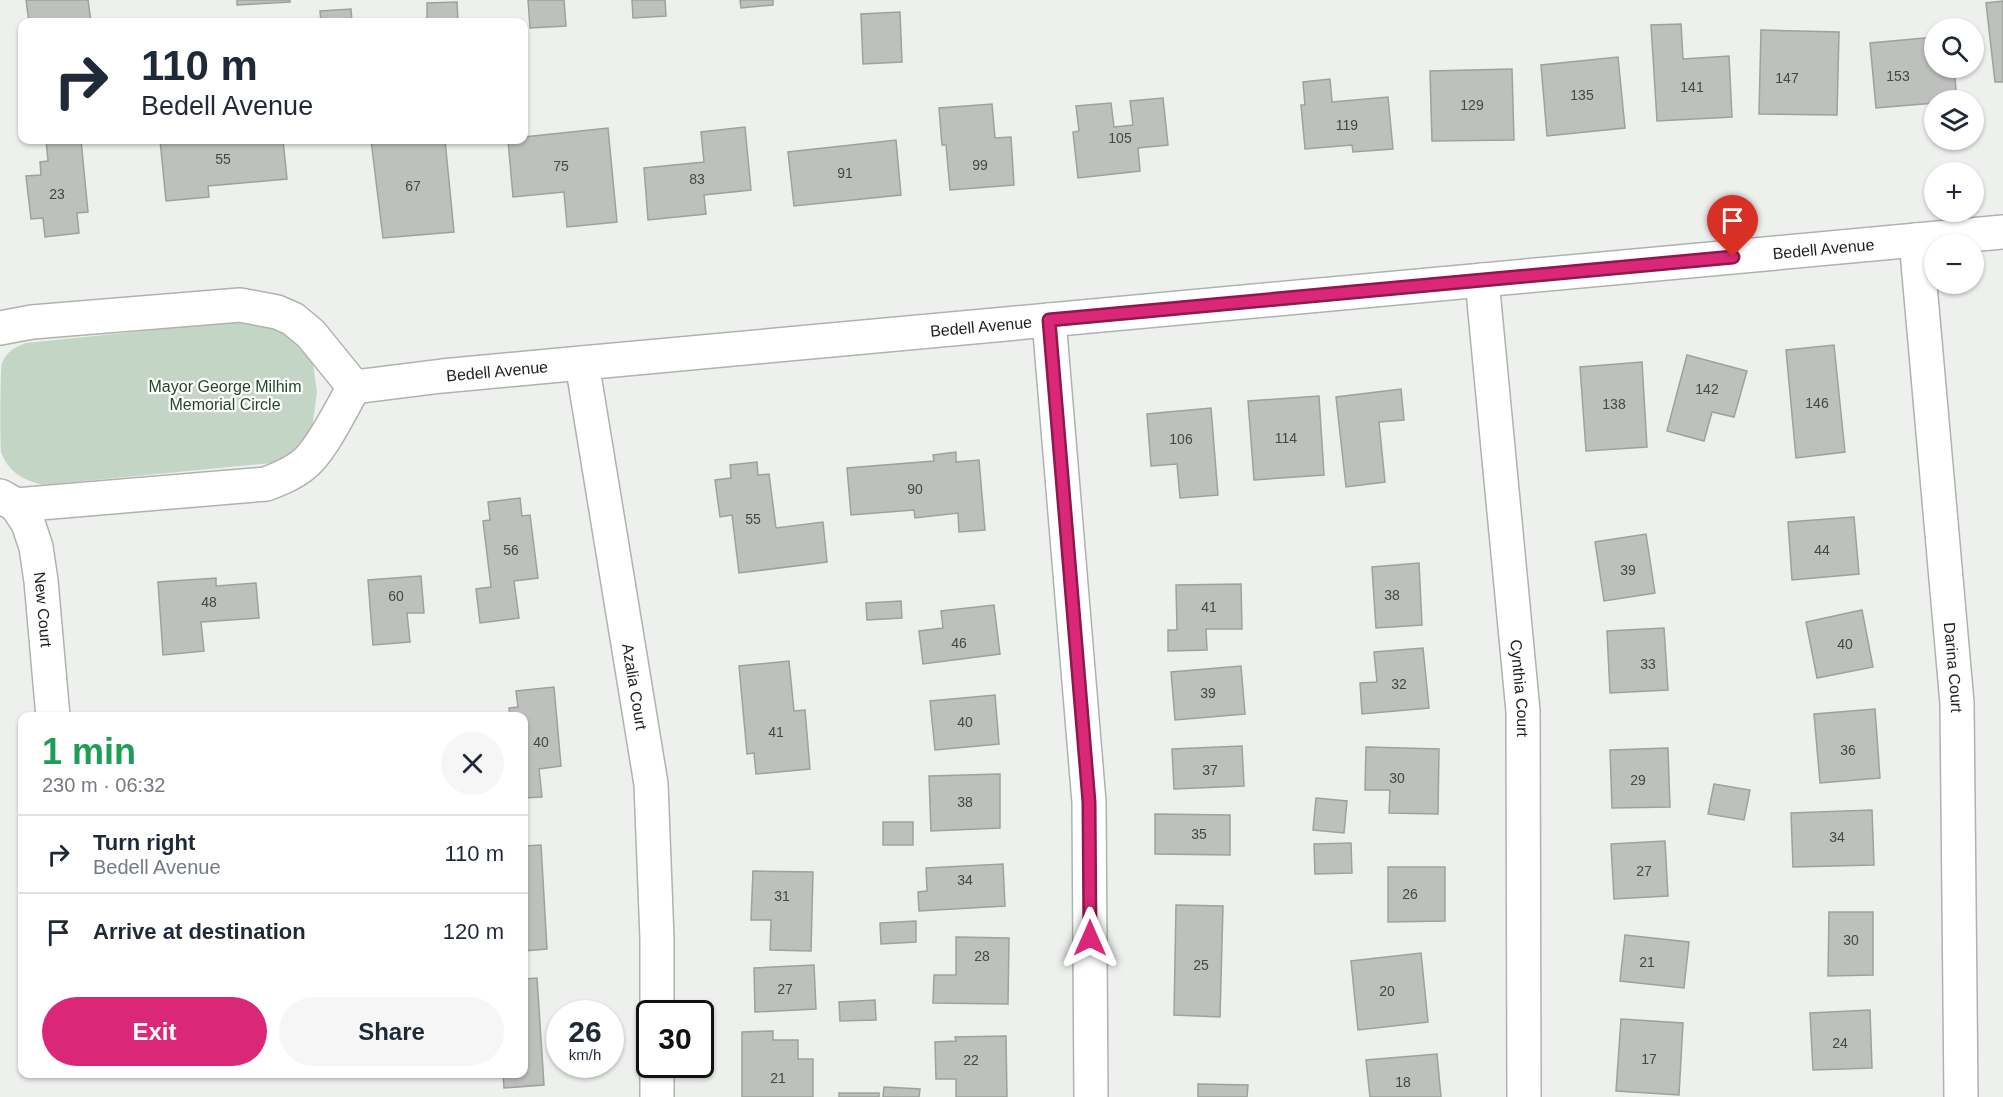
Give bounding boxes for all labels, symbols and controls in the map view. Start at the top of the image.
map controls [1924,18,1984,294]
button: search [1924,18,1984,78]
icon: right [42,42,120,120]
text: 110 m [141,42,258,89]
house number: 153 [1886,68,1910,84]
house number: 147 [1775,70,1799,86]
house number: 141 [1680,79,1704,95]
house number: 135 [1570,87,1594,103]
button: layers [1924,90,1984,150]
text: Bedell Avenue [141,91,313,121]
house number: 129 [1460,97,1484,113]
house number: 119 [1336,117,1358,133]
house number: 105 [1108,130,1132,146]
house number: 55 [215,151,231,167]
house number: 99 [972,157,988,173]
house number: 75 [553,158,569,174]
button: + [1924,162,1984,222]
house number: 91 [837,165,853,181]
house number: 83 [689,171,705,187]
house number: 67 [405,178,421,194]
house number: 23 [49,186,65,202]
pin [1707,195,1758,257]
icon: arrive [1716,204,1749,237]
button: − [1924,234,1984,294]
street label: Bedell Avenue [1772,235,1875,262]
street label: Bedell Avenue [929,313,1033,339]
street label: Bedell Avenue [445,358,549,384]
park label: Mayor George Milhim Memorial Circle [149,378,301,413]
house number: 142 [1695,381,1719,397]
house number: 146 [1805,395,1829,411]
house number: 138 [1602,396,1626,412]
house number: 114 [1275,430,1297,446]
house number: 106 [1169,431,1193,447]
house number: 90 [907,481,923,497]
house number: 55 [745,511,761,527]
house number: 56 [503,542,519,558]
house number: 44 [1814,542,1830,558]
house number: 39 [1620,562,1636,578]
street label: New Court [31,571,55,649]
house number: 38 [1384,587,1400,603]
house number: 60 [388,588,404,604]
house number: 48 [201,594,217,610]
house number: 41 [1201,599,1217,615]
street label: Darina Court [1941,621,1966,713]
house number: 46 [951,635,967,651]
house number: 40 [1837,636,1853,652]
street label: Cynthia Court [1508,639,1532,738]
street label: Azalia Court [620,642,651,732]
house number: 33 [1640,656,1656,672]
house number: 32 [1391,676,1407,692]
house number: 39 [1200,685,1216,701]
house number: 40 [957,714,973,730]
house number: 41 [768,724,784,740]
text: 1 min [42,731,136,772]
button: close [441,732,504,795]
house number: 40 [533,734,549,750]
house number: 36 [1840,742,1856,758]
house number: 37 [1202,762,1218,778]
house number: 30 [1389,770,1405,786]
house number: 29 [1630,772,1646,788]
text: 230 m · 06:32 [42,774,165,796]
house number: 38 [957,794,973,810]
house number: 35 [1191,826,1207,842]
house number: 34 [1829,829,1845,845]
text: Turn right [93,830,195,855]
icon: right [42,838,75,871]
text: 110 m [444,841,504,866]
text: Bedell Avenue [93,856,221,878]
house number: 27 [1636,863,1652,879]
house number: 34 [957,872,973,888]
house number: 26 [1402,886,1418,902]
house number: 31 [774,888,790,904]
position arrow [1058,906,1122,970]
icon: arrive [42,916,75,949]
text: Arrive at destination [93,919,306,944]
text: 120 m [443,919,504,944]
house number: 30 [1843,932,1859,948]
house number: 28 [974,948,990,964]
house number: 21 [1639,954,1655,970]
house number: 25 [1193,957,1209,973]
house number: 27 [777,981,793,997]
house number: 20 [1379,983,1395,999]
button: Exit [42,997,267,1066]
button: Share [279,997,504,1066]
speed limit sign: 30 [636,1000,714,1078]
text: 26 [568,1015,602,1048]
house number: 24 [1832,1035,1848,1051]
text: km/h [569,1046,601,1063]
house number: 17 [1641,1051,1657,1067]
house number: 22 [963,1052,979,1068]
house number: 21 [770,1070,786,1086]
house number: 18 [1395,1074,1411,1090]

